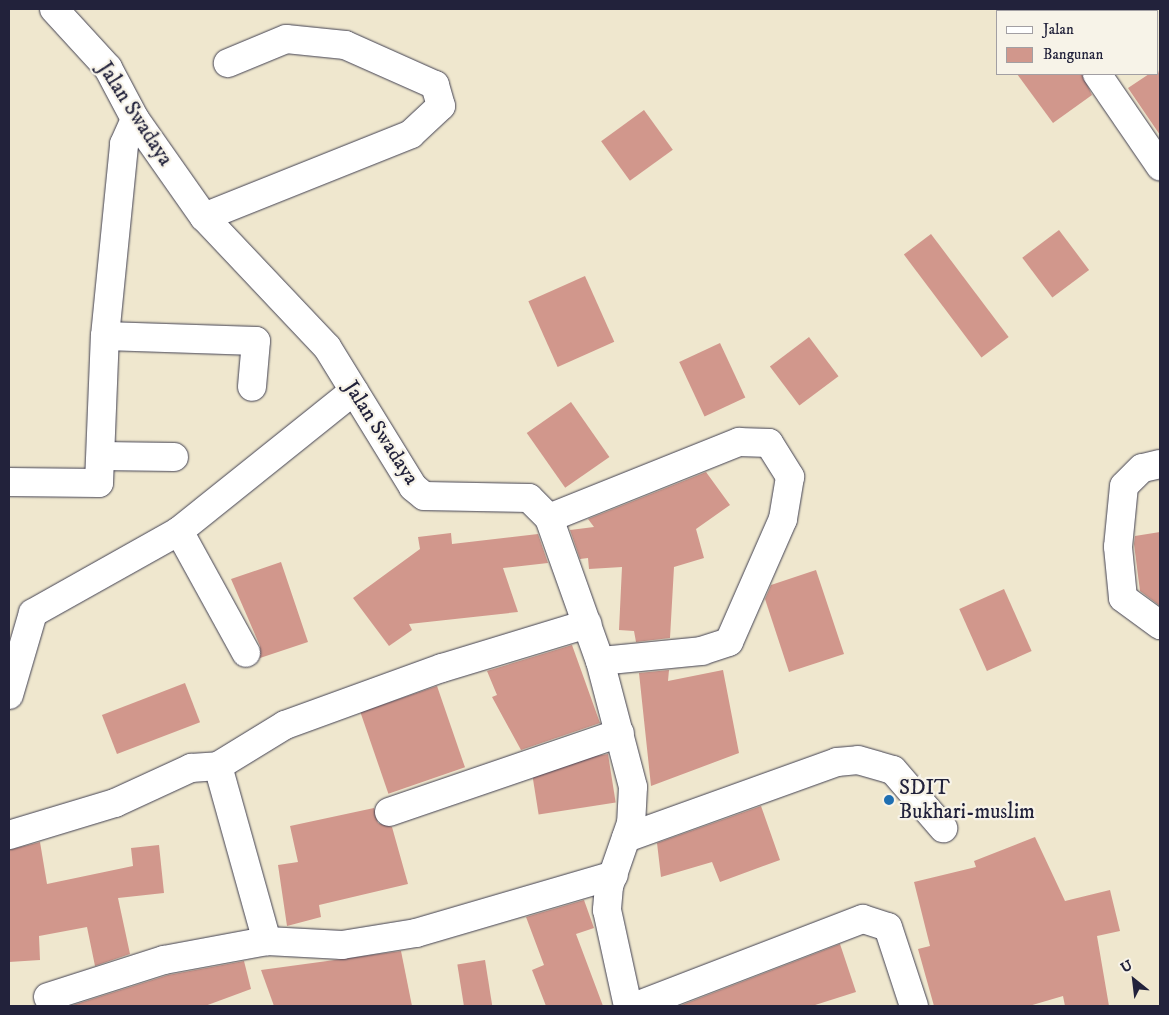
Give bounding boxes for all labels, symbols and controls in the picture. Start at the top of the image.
legend [996,10,1159,75]
text: Jalan [1043,20,1074,39]
text: Bangunan [1043,45,1103,64]
street label: Jalan Swadaya [92,57,178,171]
street label: Jalan Swadaya [338,376,424,490]
place label: SDIT Bukhari-muslim [899,775,1035,825]
marker: SDIT Bukhari-muslim [883,794,895,806]
north arrow [1109,955,1159,1005]
text: U [1118,956,1136,977]

